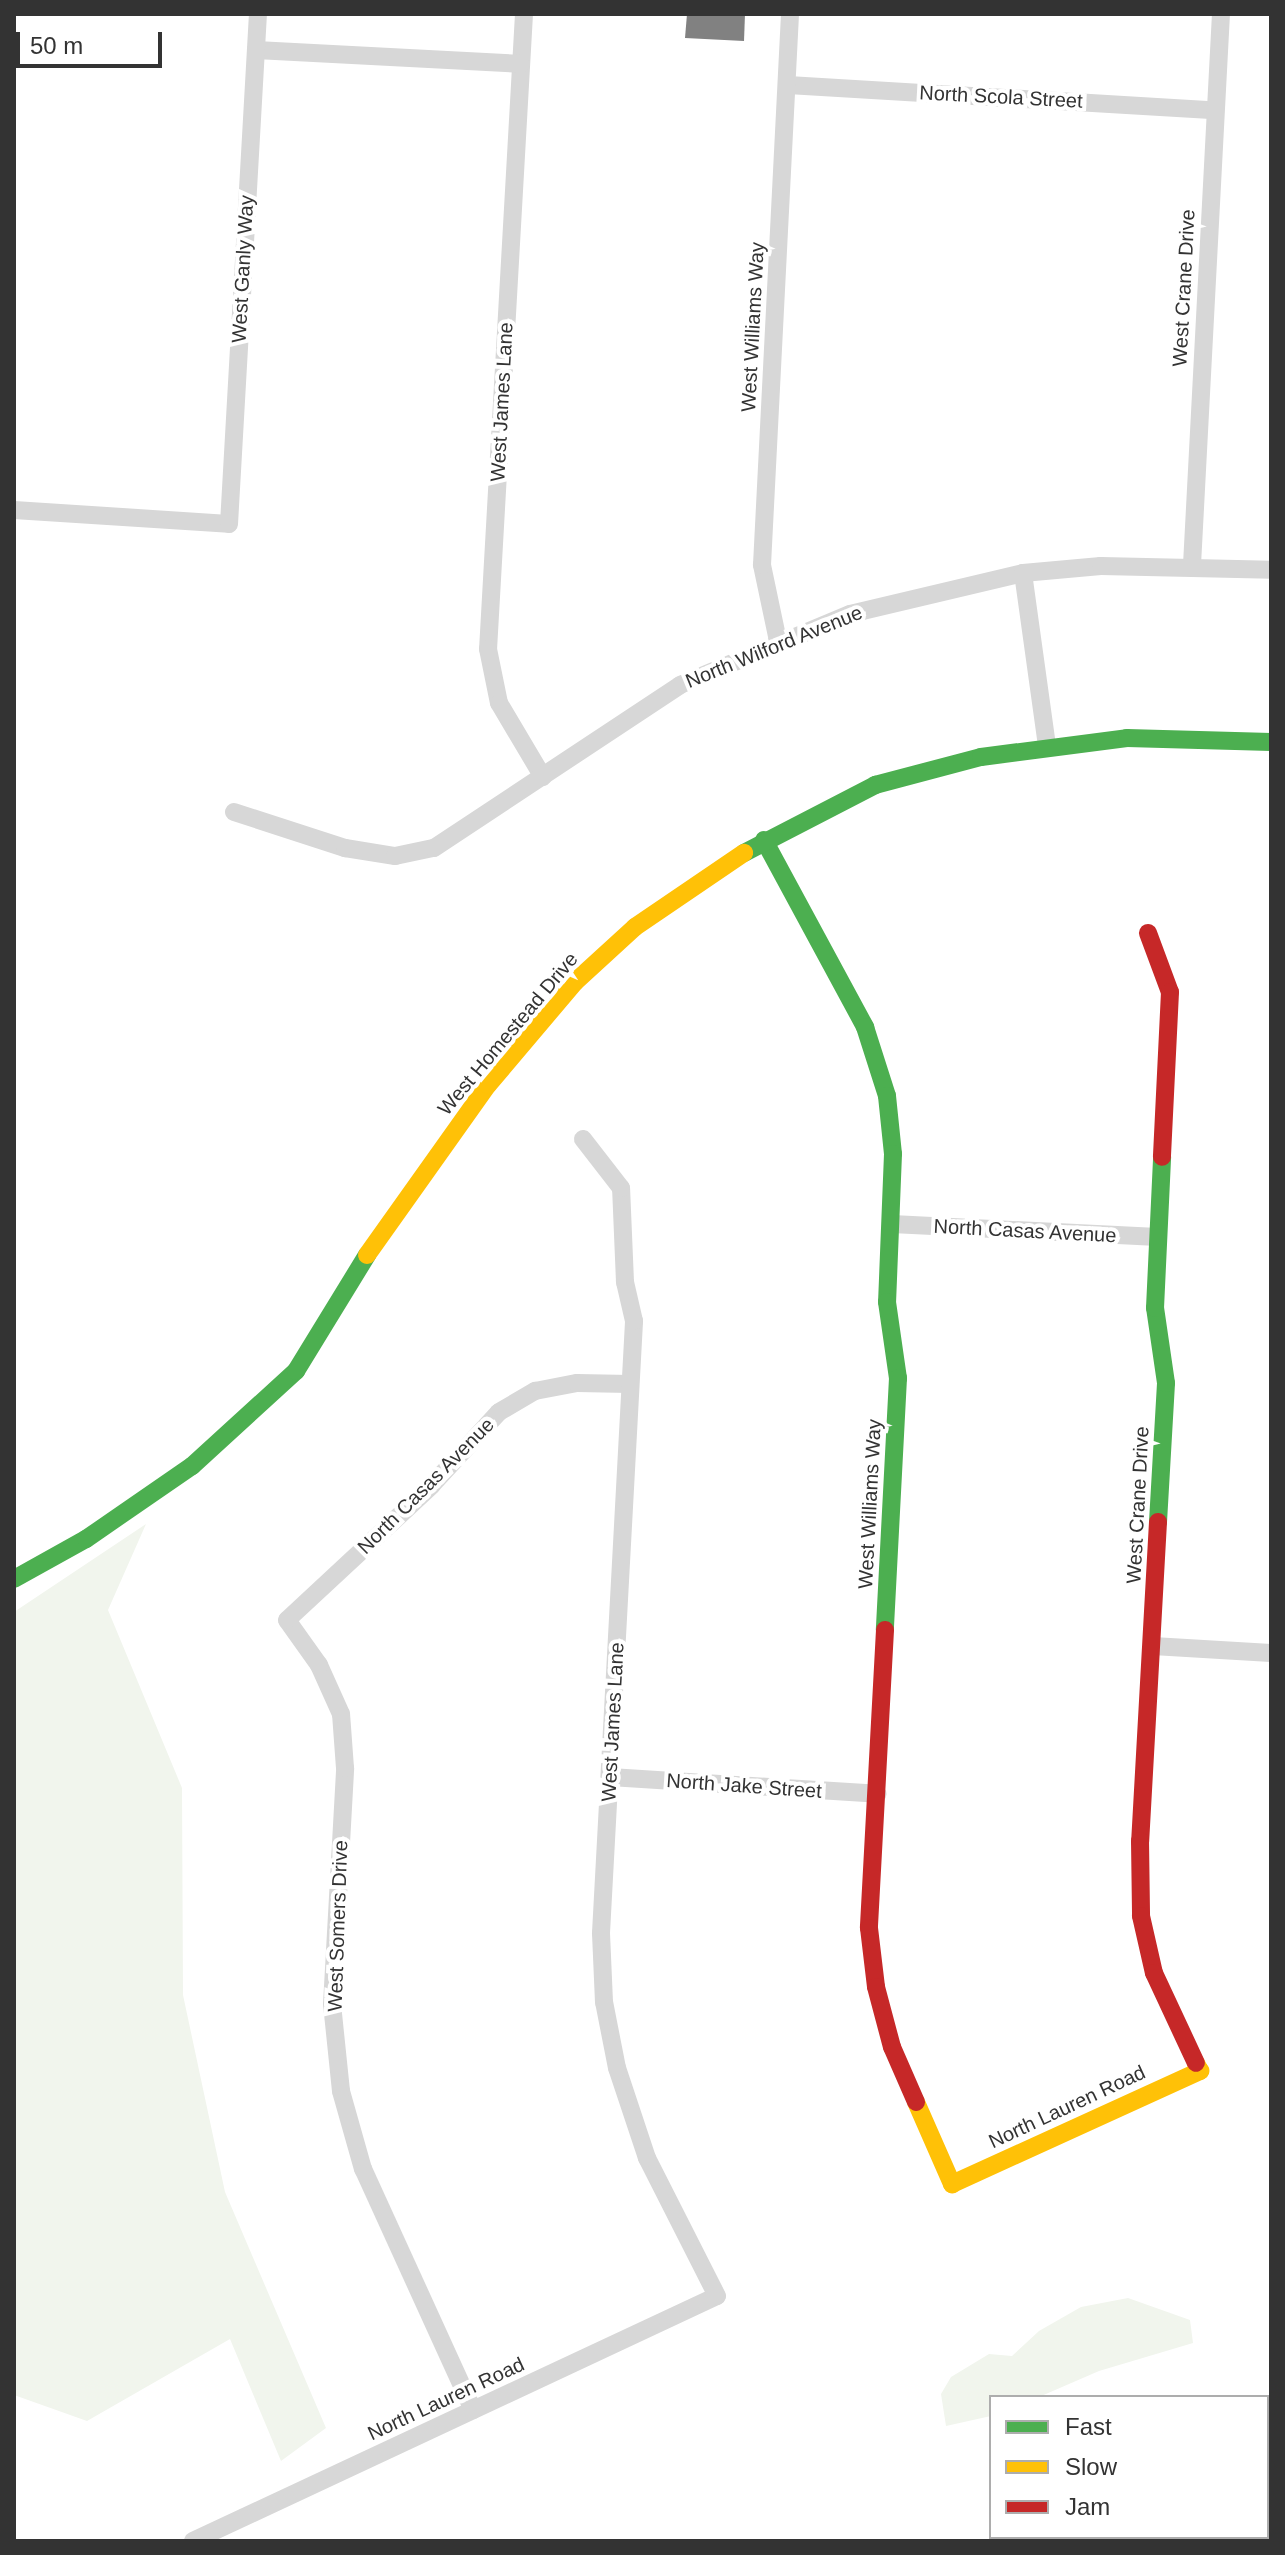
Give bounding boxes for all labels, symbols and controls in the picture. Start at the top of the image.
scale bar [20,16,166,66]
text: 50 m [30,32,83,59]
street label: North Scola Street [919,81,1083,113]
street label: West Ganly Way [227,195,259,343]
street label: West Crane Drive [1168,209,1200,367]
street label: West Williams Way [737,241,769,413]
street label: West James Lane [486,322,518,482]
street label: North Wilford Avenue [682,600,866,694]
street label: West Homestead Drive [433,948,583,1120]
street label: North Casas Avenue [932,1214,1118,1248]
street label: North Casas Avenue [352,1412,500,1560]
street label: West Williams Way [854,1418,886,1590]
street label: West Crane Drive [1122,1426,1154,1584]
street label: West James Lane [597,1642,629,1802]
street label: North Jake Street [666,1769,822,1803]
street label: West Somers Drive [323,1840,353,2012]
street label: North Lauren Road [985,2060,1149,2154]
street label: North Lauren Road [364,2352,528,2446]
legend [989,2395,1269,2539]
text: Fast [1065,2413,1112,2440]
text: Slow [1065,2453,1117,2480]
text: Jam [1065,2493,1110,2520]

